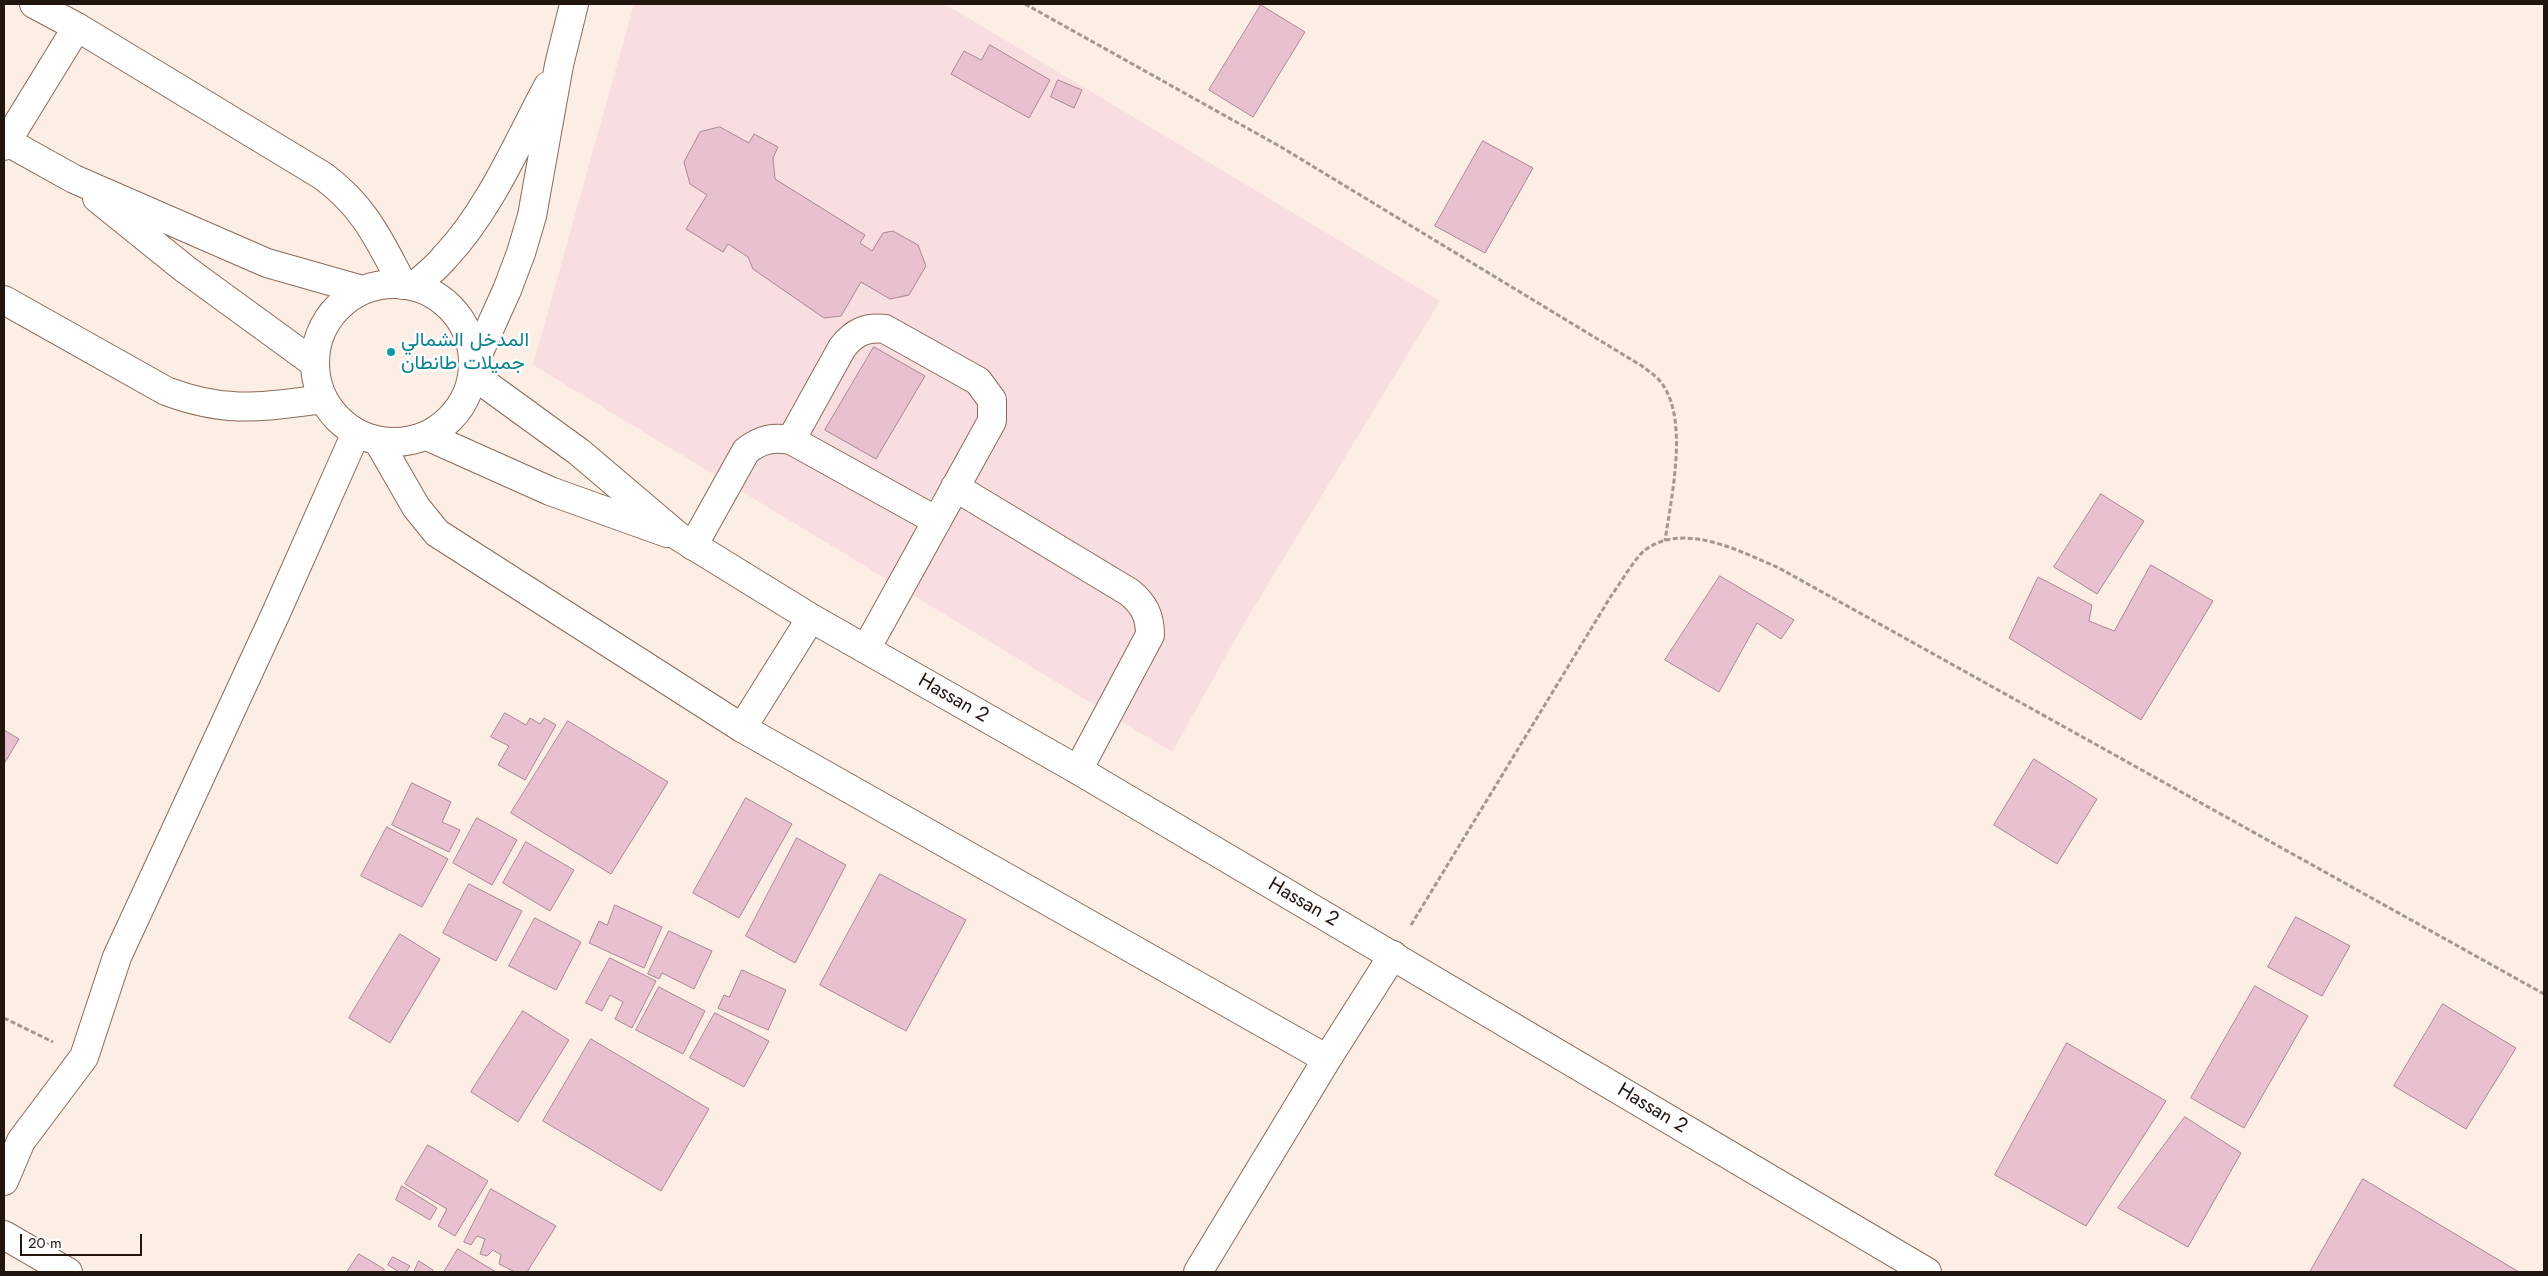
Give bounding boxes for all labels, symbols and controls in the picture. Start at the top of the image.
place label: المدخل الشمالي جميلات طانطان [401,329,529,376]
marker: المدخل الشمالي جميلات طانطان [385,346,397,358]
street label: Hassan 2 [913,669,993,729]
street label: Hassan 2 [1263,873,1343,933]
street label: Hassan 2 [1613,1079,1691,1139]
scale bar [22,1224,145,1256]
text: 20 m [28,1232,62,1254]

